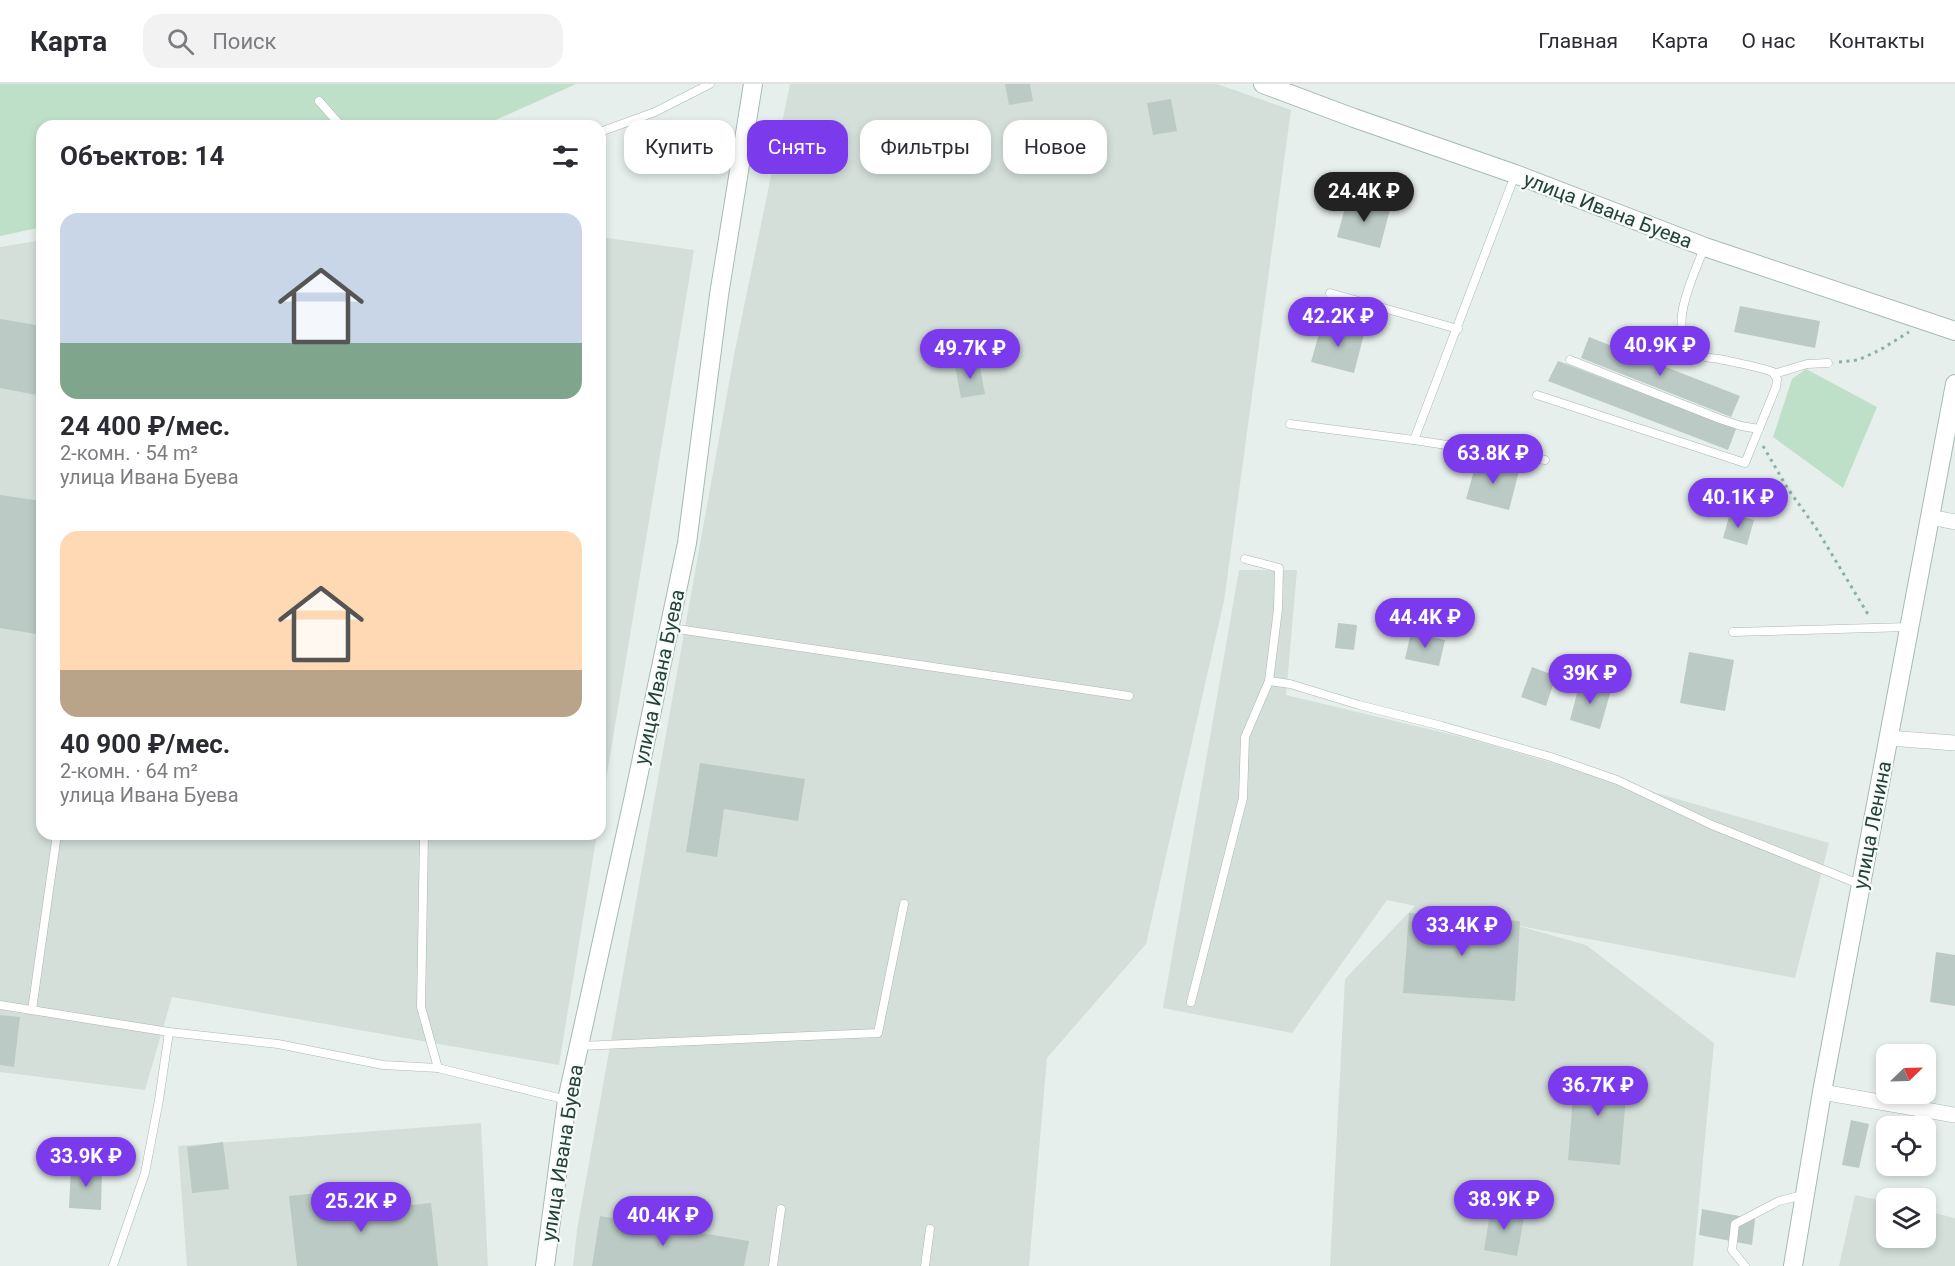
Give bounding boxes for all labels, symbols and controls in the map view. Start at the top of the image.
search box [143,14,563,68]
text: Карта [30,25,107,58]
icon: search [164,25,197,58]
text: Поиск [212,29,277,54]
text: Главная [1538,29,1618,53]
text: Карта [1651,29,1708,53]
text: О нас [1741,29,1796,53]
text: Контакты [1829,29,1925,53]
chip: Купить [624,120,735,174]
chip: Снять [747,120,848,174]
chip: Фильтры [860,120,991,174]
chip: Новое [1003,120,1107,174]
icon: filters [549,140,582,173]
text: Объектов: 14 [60,141,224,171]
street label: улица Ивана Буева [1520,167,1696,253]
pin: 24.4K ₽ [1309,172,1419,223]
text: 24.4K ₽ [1328,179,1400,203]
icon: home [267,252,375,360]
pin: 42.2K ₽ [1283,297,1393,348]
text: 42.2K ₽ [1302,304,1374,328]
pin: 40.9K ₽ [1605,326,1715,377]
pin: 49.7K ₽ [915,329,1025,380]
text: 40.9K ₽ [1624,333,1696,357]
text: 49.7K ₽ [934,336,1006,360]
text: 24 400 ₽/мес. [60,411,230,441]
pin: 63.8K ₽ [1438,434,1548,485]
text: 2-комн. · 54 m² [60,441,198,465]
text: 63.8K ₽ [1457,441,1529,465]
text: улица Ивана Буева [60,465,239,489]
pin: 40.1K ₽ [1683,478,1793,529]
text: 40.1K ₽ [1702,485,1774,509]
icon: home [267,570,375,678]
street label: улица Ивана Буева [629,587,689,767]
pin: 44.4K ₽ [1370,598,1480,649]
text: 44.4K ₽ [1389,605,1461,629]
pin: 39K ₽ [1548,654,1632,705]
text: 39K ₽ [1563,661,1617,685]
text: 40 900 ₽/мес. [60,729,230,759]
text: 2-комн. · 64 m² [60,759,198,783]
street label: улица Ленина [1848,759,1896,891]
text: улица Ивана Буева [60,783,239,807]
pin: 33.4K ₽ [1407,906,1517,957]
text: 33.4K ₽ [1426,913,1498,937]
north arrow [1876,1044,1936,1104]
map controls [1876,1044,1936,1248]
street label: улица Ивана Буева [536,1063,588,1243]
pin: 36.7K ₽ [1543,1066,1653,1117]
text: 36.7K ₽ [1562,1073,1634,1097]
button: locate [1876,1116,1936,1176]
pin: 33.9K ₽ [31,1137,141,1188]
text: 33.9K ₽ [50,1144,122,1168]
pin: 38.9K ₽ [1449,1180,1559,1231]
pin: 25.2K ₽ [306,1182,416,1233]
text: 38.9K ₽ [1468,1187,1540,1211]
button: layers [1876,1188,1936,1248]
text: 25.2K ₽ [325,1189,397,1213]
pin: 40.4K ₽ [608,1196,718,1247]
text: 40.4K ₽ [627,1203,699,1227]

